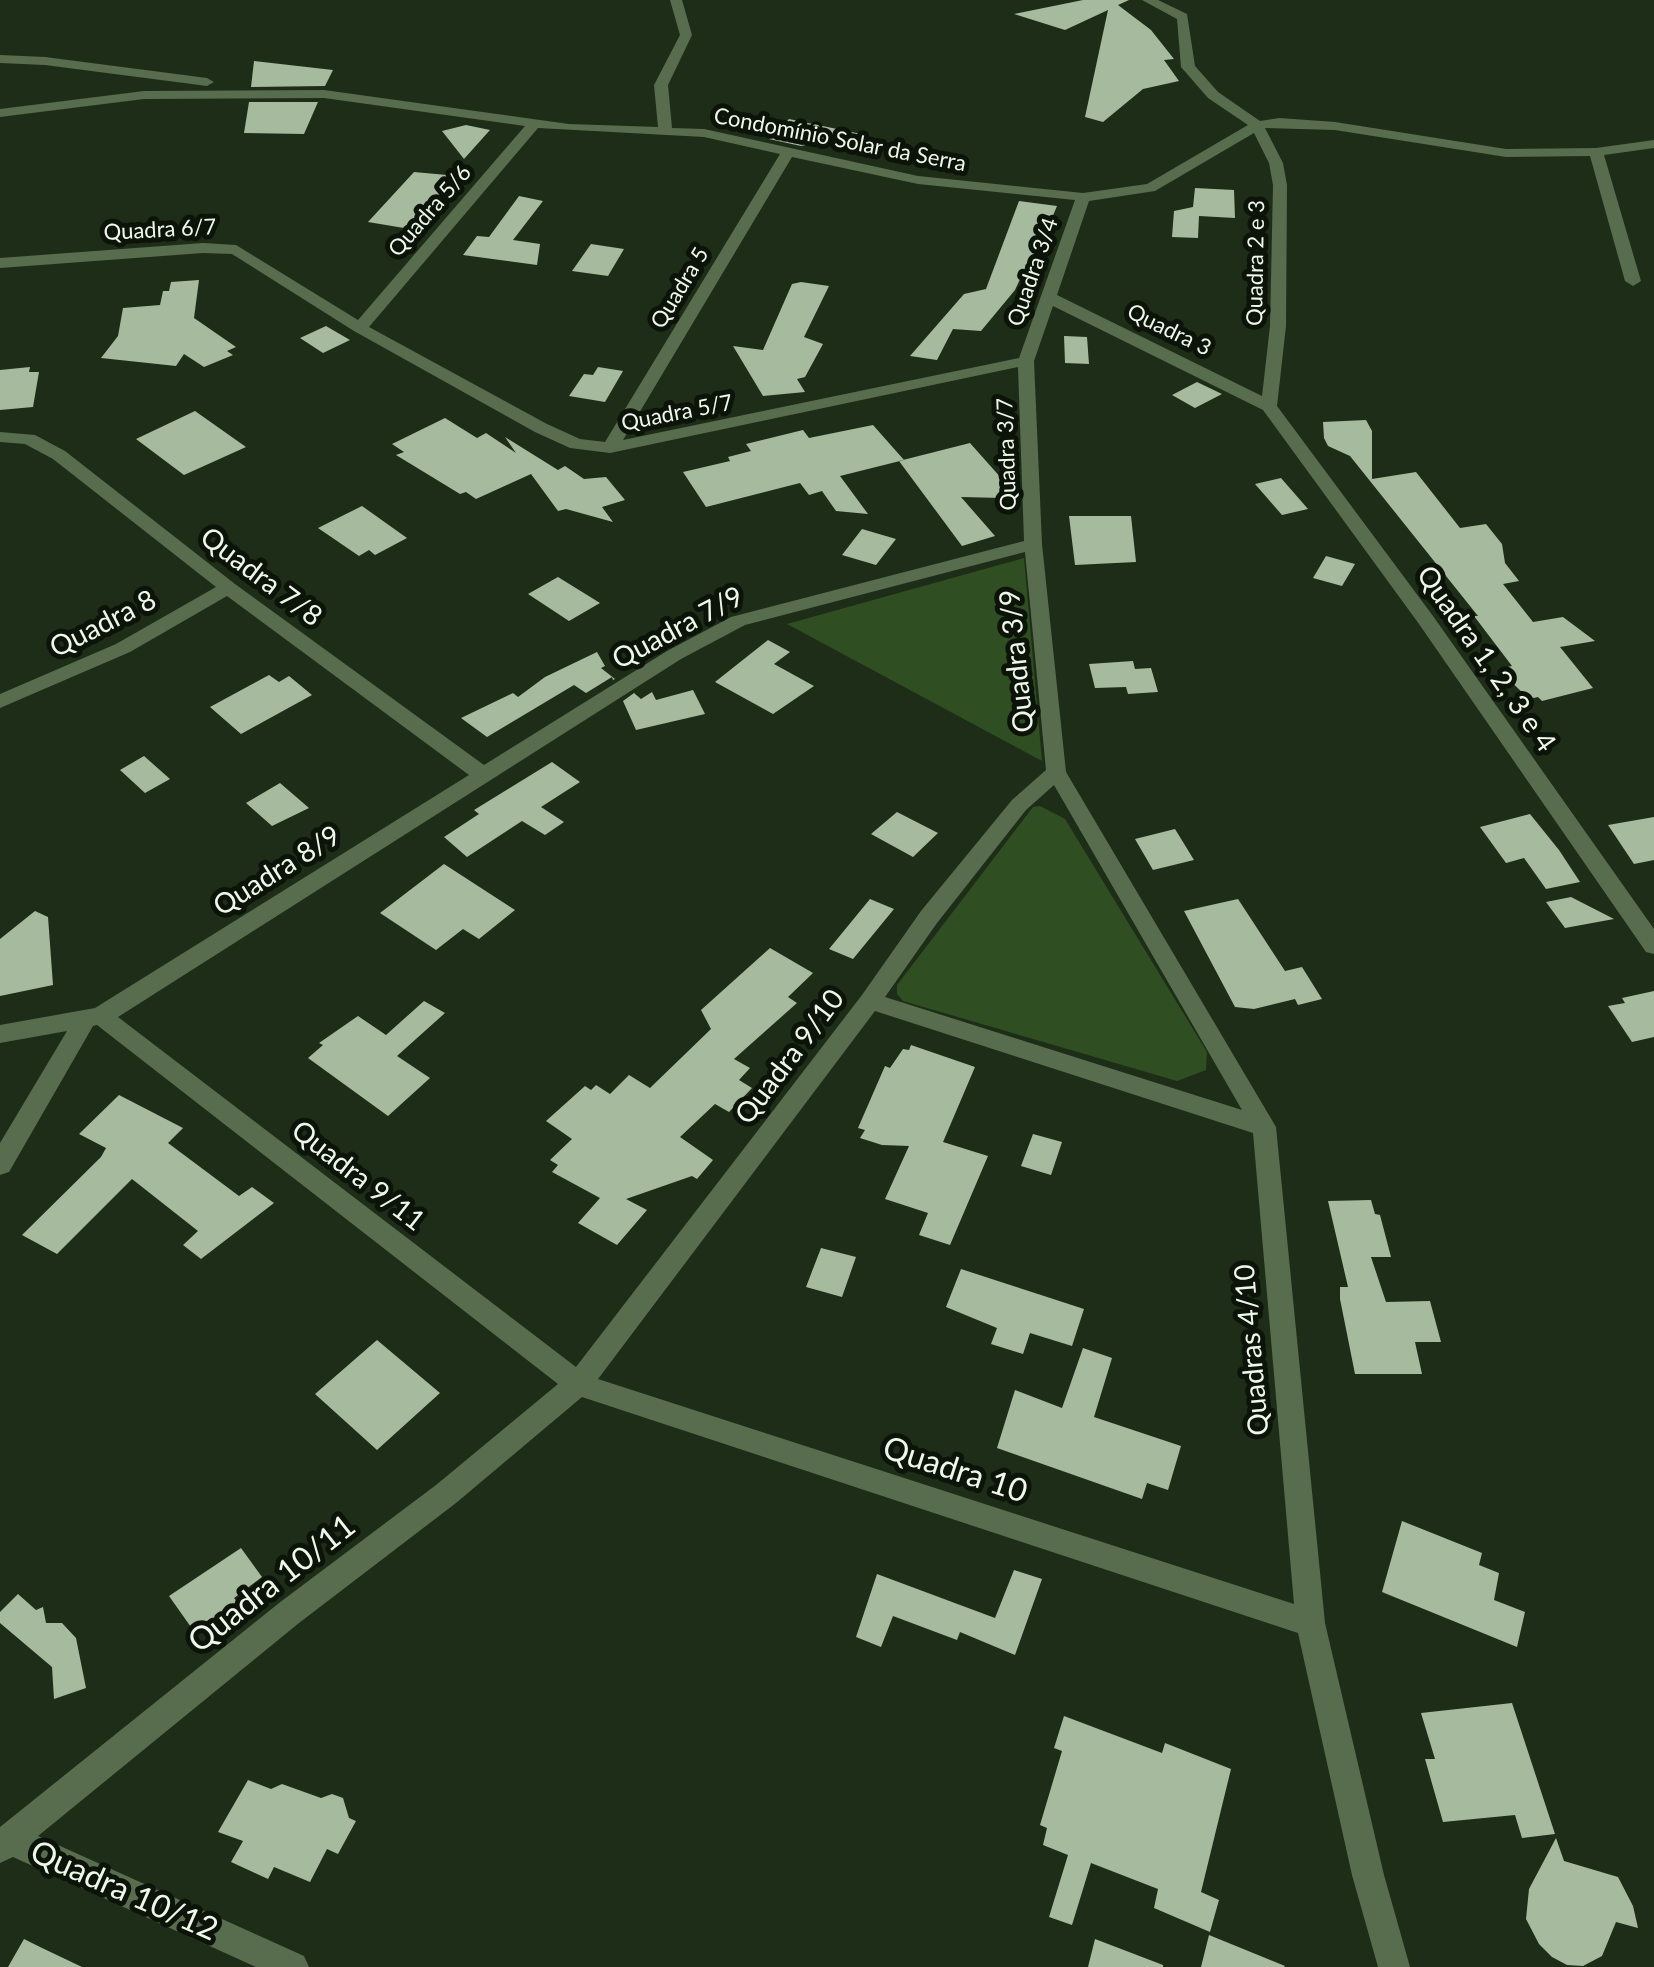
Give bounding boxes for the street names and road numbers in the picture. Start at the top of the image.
street label: Condomínio Solar da Serra [712,103,968,177]
street label: Quadra 5/6 [383,160,477,262]
street label: Quadra 2 e 3 [1242,200,1270,326]
street label: Quadra 6/7 [103,214,217,246]
street label: Quadra 3/4 [1002,214,1064,330]
street label: Quadra 5 [645,243,715,333]
street label: Quadra 3 [1123,298,1215,362]
street label: Quadra 5/7 [619,389,735,437]
street label: Quadra 3/7 [992,397,1022,511]
street label: Quadra 7/8 [194,520,328,634]
street label: Quadra 1, 2, 3 e 4 [1409,559,1563,759]
street label: Quadra 7/9 [607,579,749,677]
street label: Quadra 8 [44,583,162,665]
street label: Quadra 3/9 [993,588,1041,734]
street label: Quadra 8/9 [207,819,347,923]
street label: Quadra 9/10 [728,983,852,1131]
street label: Quadra 9/11 [285,1114,431,1238]
street label: Quadras 4/10 [1228,1263,1276,1437]
street label: Quadra 10 [878,1429,1032,1511]
street label: Quadra 10/11 [181,1507,363,1661]
street label: Quadra 10/12 [24,1833,224,1949]

